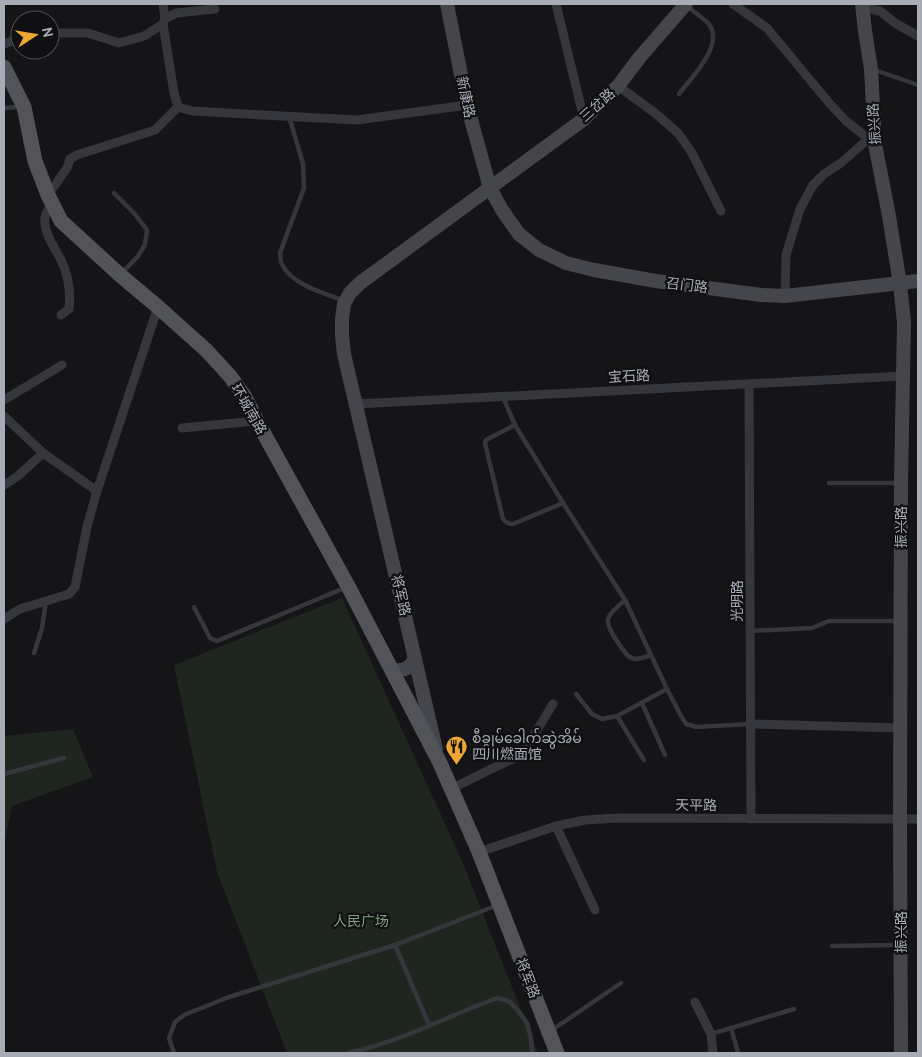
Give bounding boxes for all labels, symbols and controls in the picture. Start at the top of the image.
north arrow [10,10,60,60]
text: N [38,26,58,39]
street label: 新康路 [453,75,479,119]
street label: 三岔路 [575,84,619,126]
street label: 振兴路 [864,102,884,146]
street label: 召门路 [665,274,709,296]
street label: 宝石路 [608,366,650,386]
street label: 环城南路 [227,380,271,438]
street label: 振兴路 [892,506,910,548]
street label: 将军路 [388,573,414,617]
street label: 光明路 [728,580,746,622]
place label: စီချွမ်ခေါက်ဆွဲအိမ် 四川燃面馆 [472,728,582,763]
restaurant icon: စီချွမ်ခေါက်ဆွဲအိမ် 四川燃面馆 [444,734,468,765]
street label: 天平路 [675,796,717,814]
street label: 振兴路 [892,911,910,953]
park label: 人民广场 [333,912,389,930]
street label: 将军路 [512,955,544,1001]

